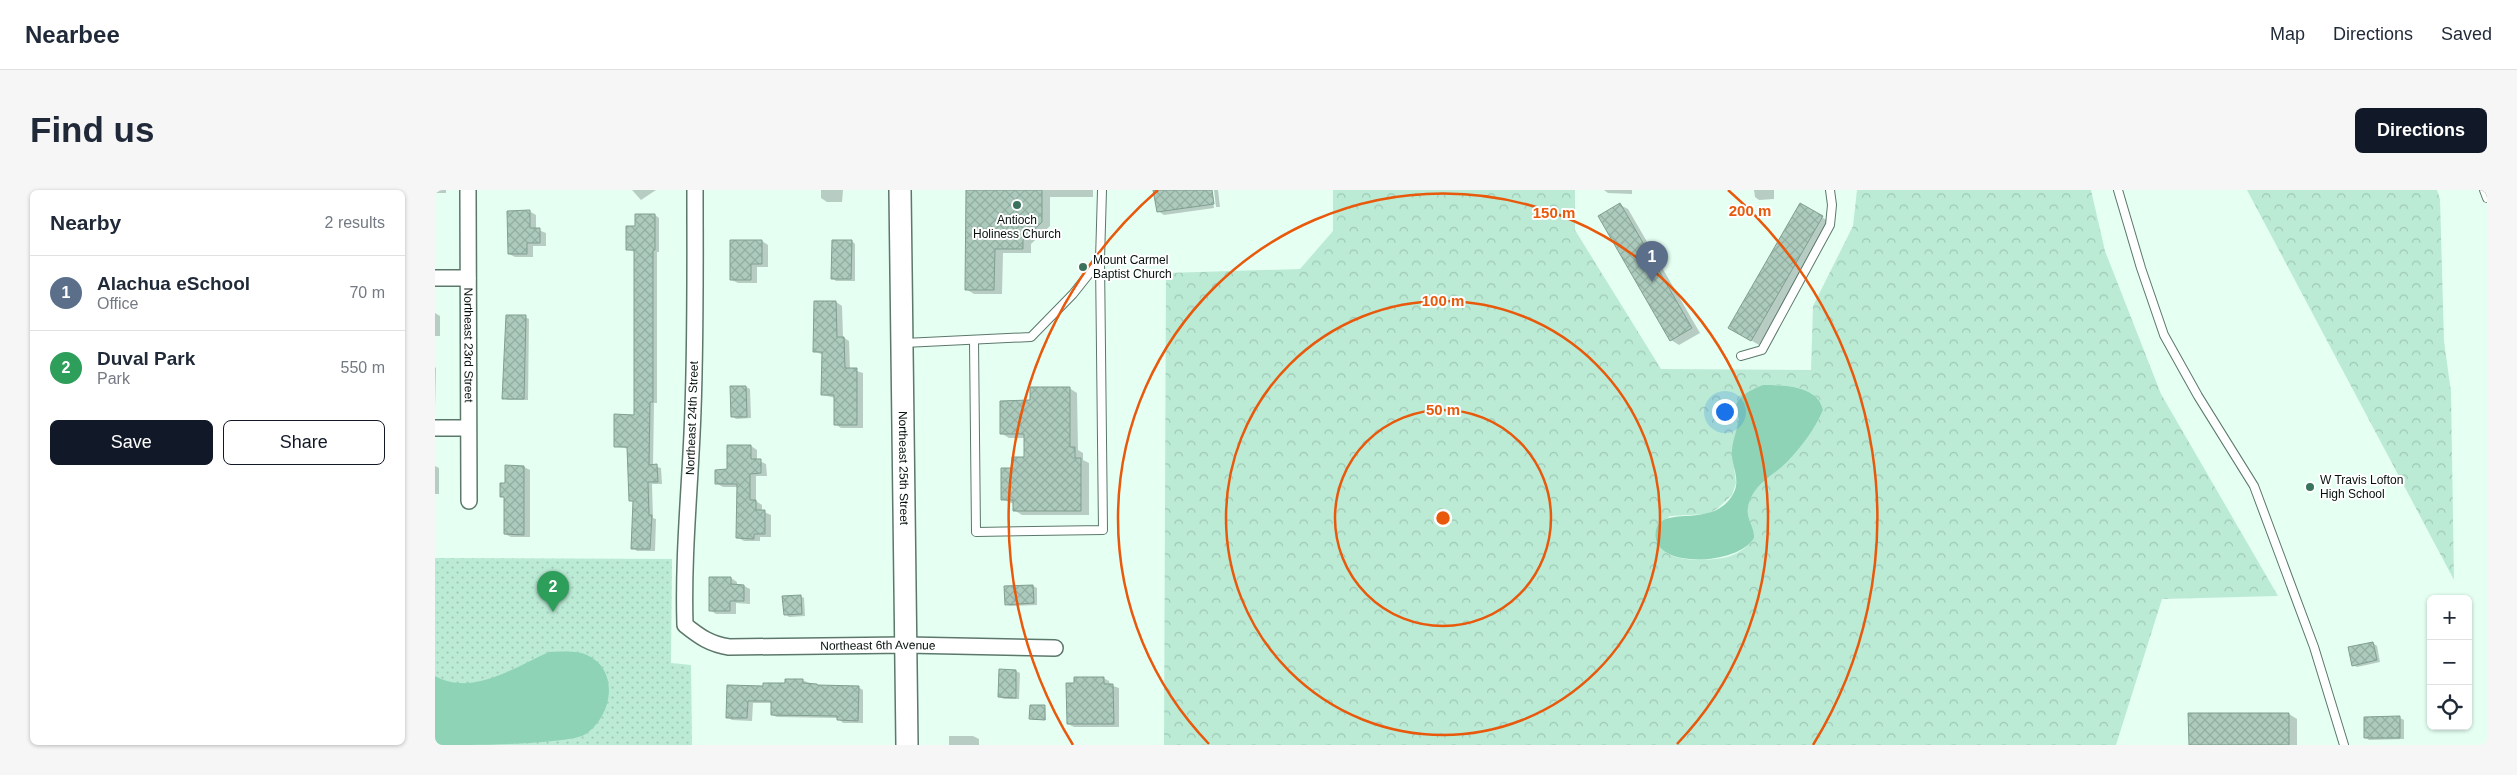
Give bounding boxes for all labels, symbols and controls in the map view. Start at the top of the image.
text: Nearbee [25,21,120,48]
text: Map [2270,24,2305,44]
text: Directions [2333,24,2413,44]
text: Saved [2441,24,2492,44]
button: Directions [2355,108,2487,153]
text: Find us [30,110,154,149]
marker: Antioch Holiness Church [1011,199,1023,211]
text: 200 m [1729,202,1771,219]
text: 150 m [1533,204,1575,221]
text: Nearby [50,211,121,234]
place label: Antioch Holiness Church [973,213,1061,241]
text: 2 results [325,214,385,231]
pin: 1 [1636,241,1668,282]
place label: Mount Carmel Baptist Church [1093,253,1172,281]
marker: Mount Carmel Baptist Church [1077,261,1089,273]
text: Alachua eSchool [97,273,250,294]
text: 1 [62,284,70,301]
text: 70 m [349,284,385,301]
street label: Northeast 23rd Street [461,288,476,403]
text: 100 m [1422,292,1464,309]
text: Office [97,295,139,312]
text: Duval Park [97,348,195,369]
text: 2 [62,359,70,376]
text: 550 m [341,359,385,376]
street label: Northeast 24th Street [683,360,701,475]
text: Park [97,370,130,387]
your location [1712,399,1738,425]
text: 50 m [1426,401,1460,418]
street label: Northeast 25th Street [896,411,911,526]
button: Save [50,420,213,465]
button: Share [223,420,385,465]
place label: W Travis Lofton High School [2320,473,2403,501]
marker: W Travis Lofton High School [2304,481,2316,493]
centre of rings [1434,509,1452,527]
pin: 2 [537,571,569,612]
map controls [2427,595,2472,730]
button: + [2427,595,2472,640]
street label: Northeast 6th Avenue [820,638,936,653]
button: − [2427,640,2472,685]
button: locate [2427,685,2472,730]

